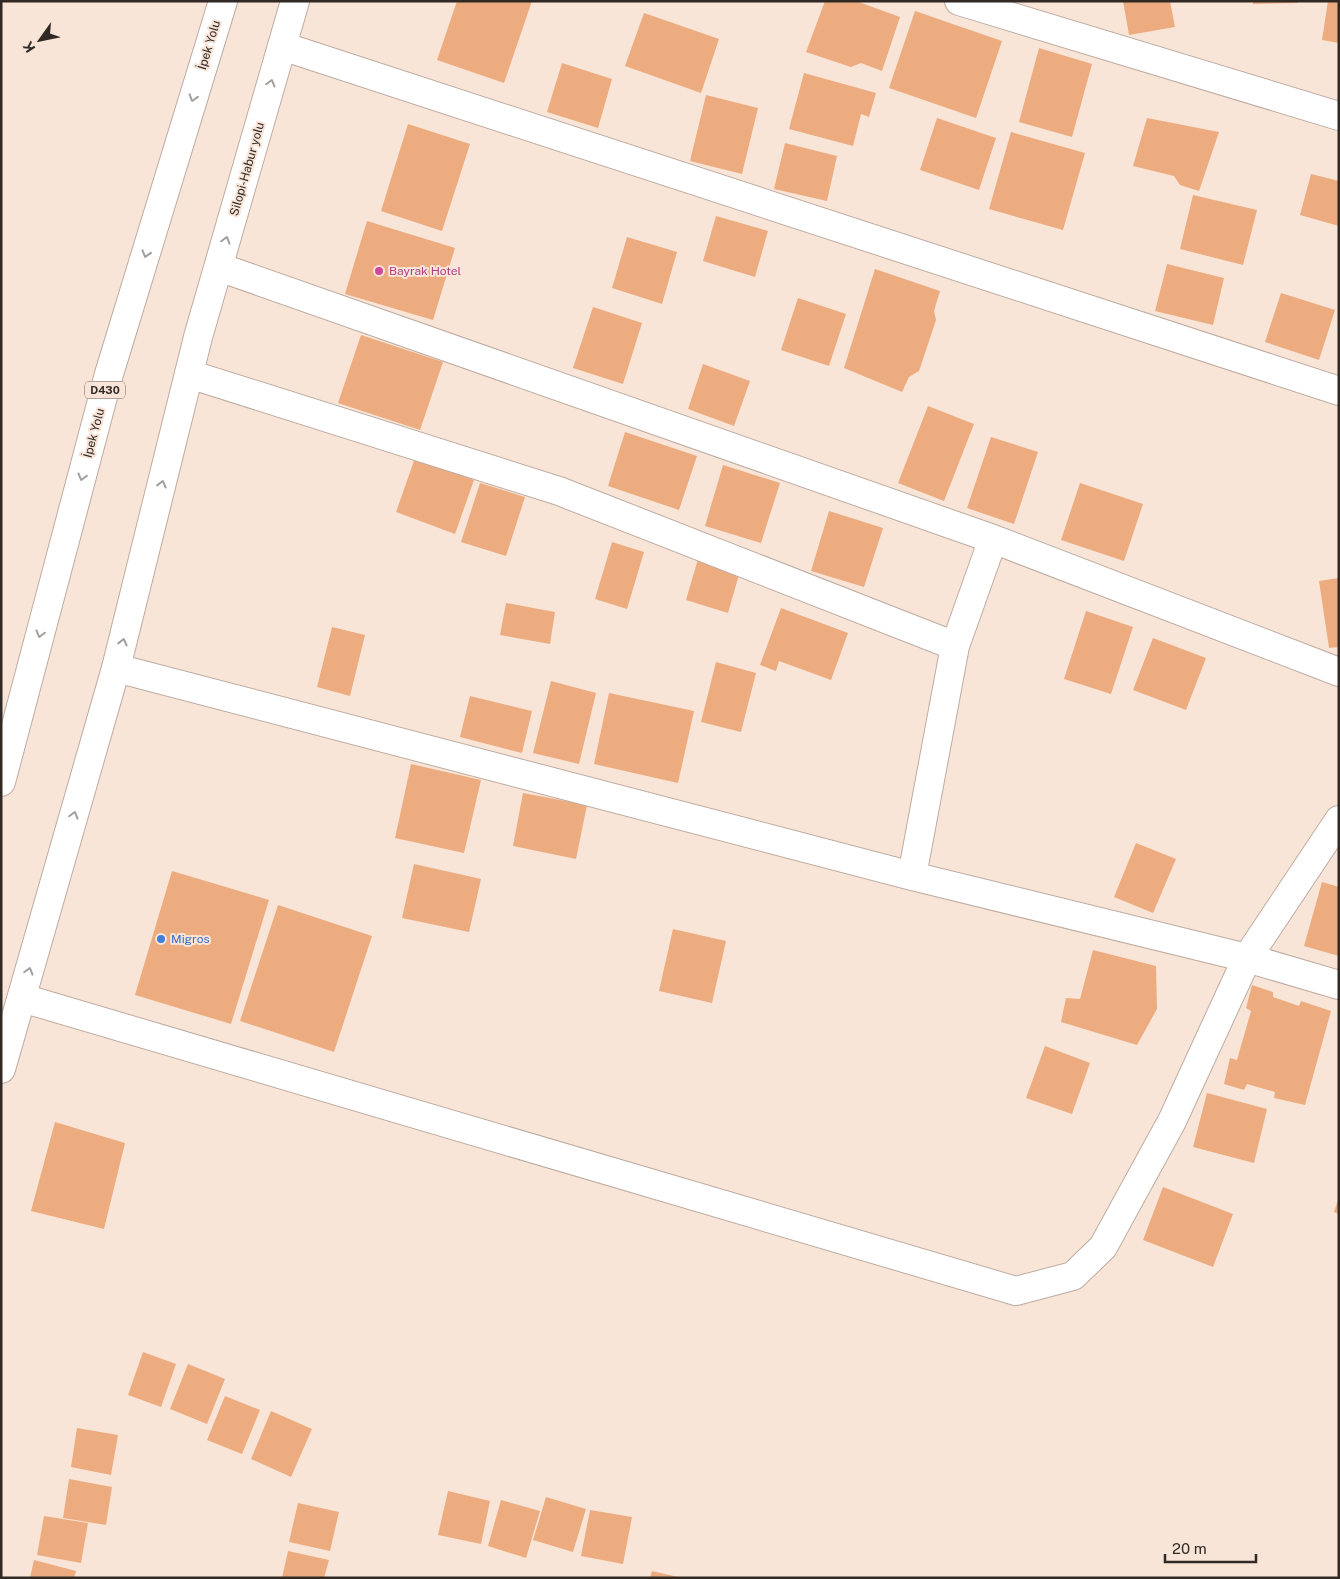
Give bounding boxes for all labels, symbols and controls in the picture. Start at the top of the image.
north arrow [15,15,65,65]
street label: İpek Yolu [195,19,223,71]
text: K [20,39,39,56]
one-way arrow [266,80,276,88]
one-way arrow [189,94,199,102]
street label: Silopi-Habur yolu [227,120,267,217]
one-way arrow [221,236,231,244]
one-way arrow [142,249,152,257]
place label: Bayrak Hotel [389,264,462,278]
marker: Bayrak Hotel [373,265,385,277]
road number: D430 [85,382,125,398]
street label: İpek Yolu [81,407,107,459]
one-way arrow [77,473,88,482]
one-way arrow [156,480,167,489]
one-way arrow [36,630,46,638]
one-way arrow [117,638,128,647]
one-way arrow [69,812,79,820]
place label: Migros [171,932,209,946]
marker: Migros [155,933,167,945]
one-way arrow [24,968,34,976]
scale bar [1165,1532,1256,1564]
text: 20 m [1172,1540,1207,1557]

